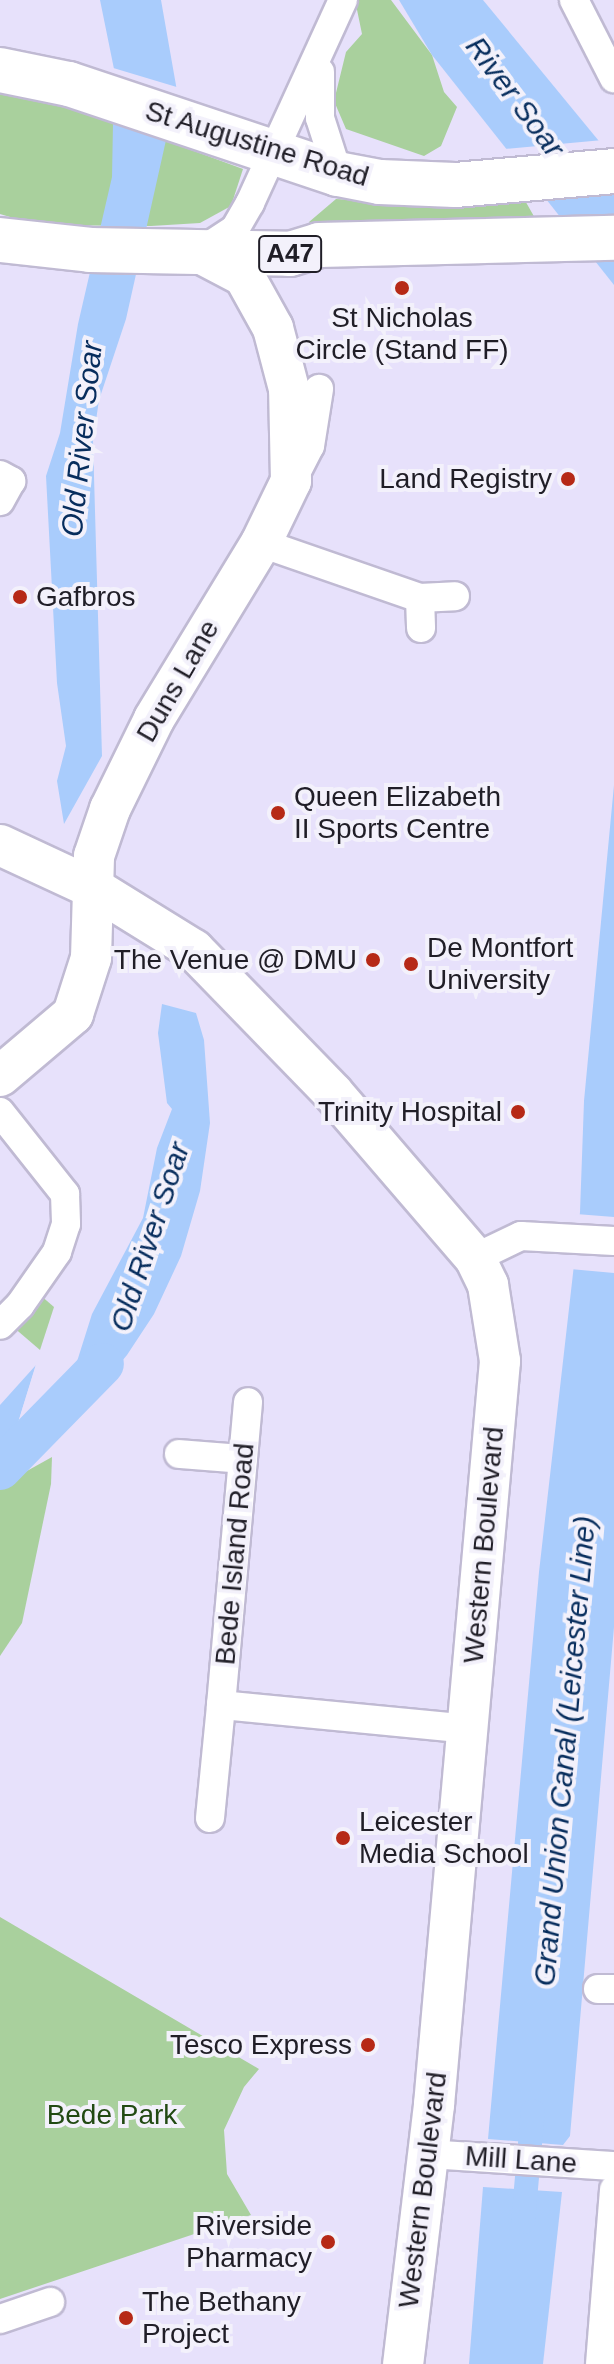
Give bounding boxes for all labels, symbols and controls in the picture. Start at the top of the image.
water label: River Soar [458,30,572,164]
street label: St Augustine Road [140,94,374,194]
road number: A47 [258,232,322,276]
marker: St Nicholas Circle (Stand FF) [393,279,411,297]
place label: St Nicholas Circle (Stand FF) [295,301,509,367]
water label: Old River Soar [54,339,110,539]
place label: Land Registry [379,462,552,496]
marker: Land Registry [559,470,577,488]
place label: Gafbros [36,580,136,614]
marker: Gafbros [11,588,29,606]
street label: Duns Lane [130,614,226,748]
place label: Queen Elizabeth II Sports Centre [294,780,501,846]
marker: Queen Elizabeth II Sports Centre [269,804,287,822]
place label: De Montfort University [427,931,573,997]
place label: The Venue @ DMU [114,943,357,977]
marker: The Venue @ DMU [364,951,382,969]
marker: De Montfort University [402,955,420,973]
place label: Trinity Hospital [318,1095,502,1129]
marker: Trinity Hospital [509,1103,527,1121]
water label: Old River Soar [102,1138,198,1336]
street label: Western Boulevard [457,1425,511,1665]
street label: Bede Island Road [209,1442,261,1666]
water label: Grand Union Canal (Leicester Line) [527,1514,603,1988]
place label: Leicester Media School [359,1805,529,1871]
marker: Leicester Media School [334,1829,352,1847]
place label: Tesco Express [170,2028,352,2062]
marker: Tesco Express [359,2036,377,2054]
street label: Western Boulevard [392,2070,454,2310]
park label: Bede Park [47,2098,177,2132]
street label: Mill Lane [464,2139,578,2181]
place label: Riverside Pharmacy [186,2209,312,2275]
marker: Riverside Pharmacy [319,2233,337,2251]
place label: The Bethany Project [142,2285,301,2351]
marker: The Bethany Project [117,2309,135,2327]

